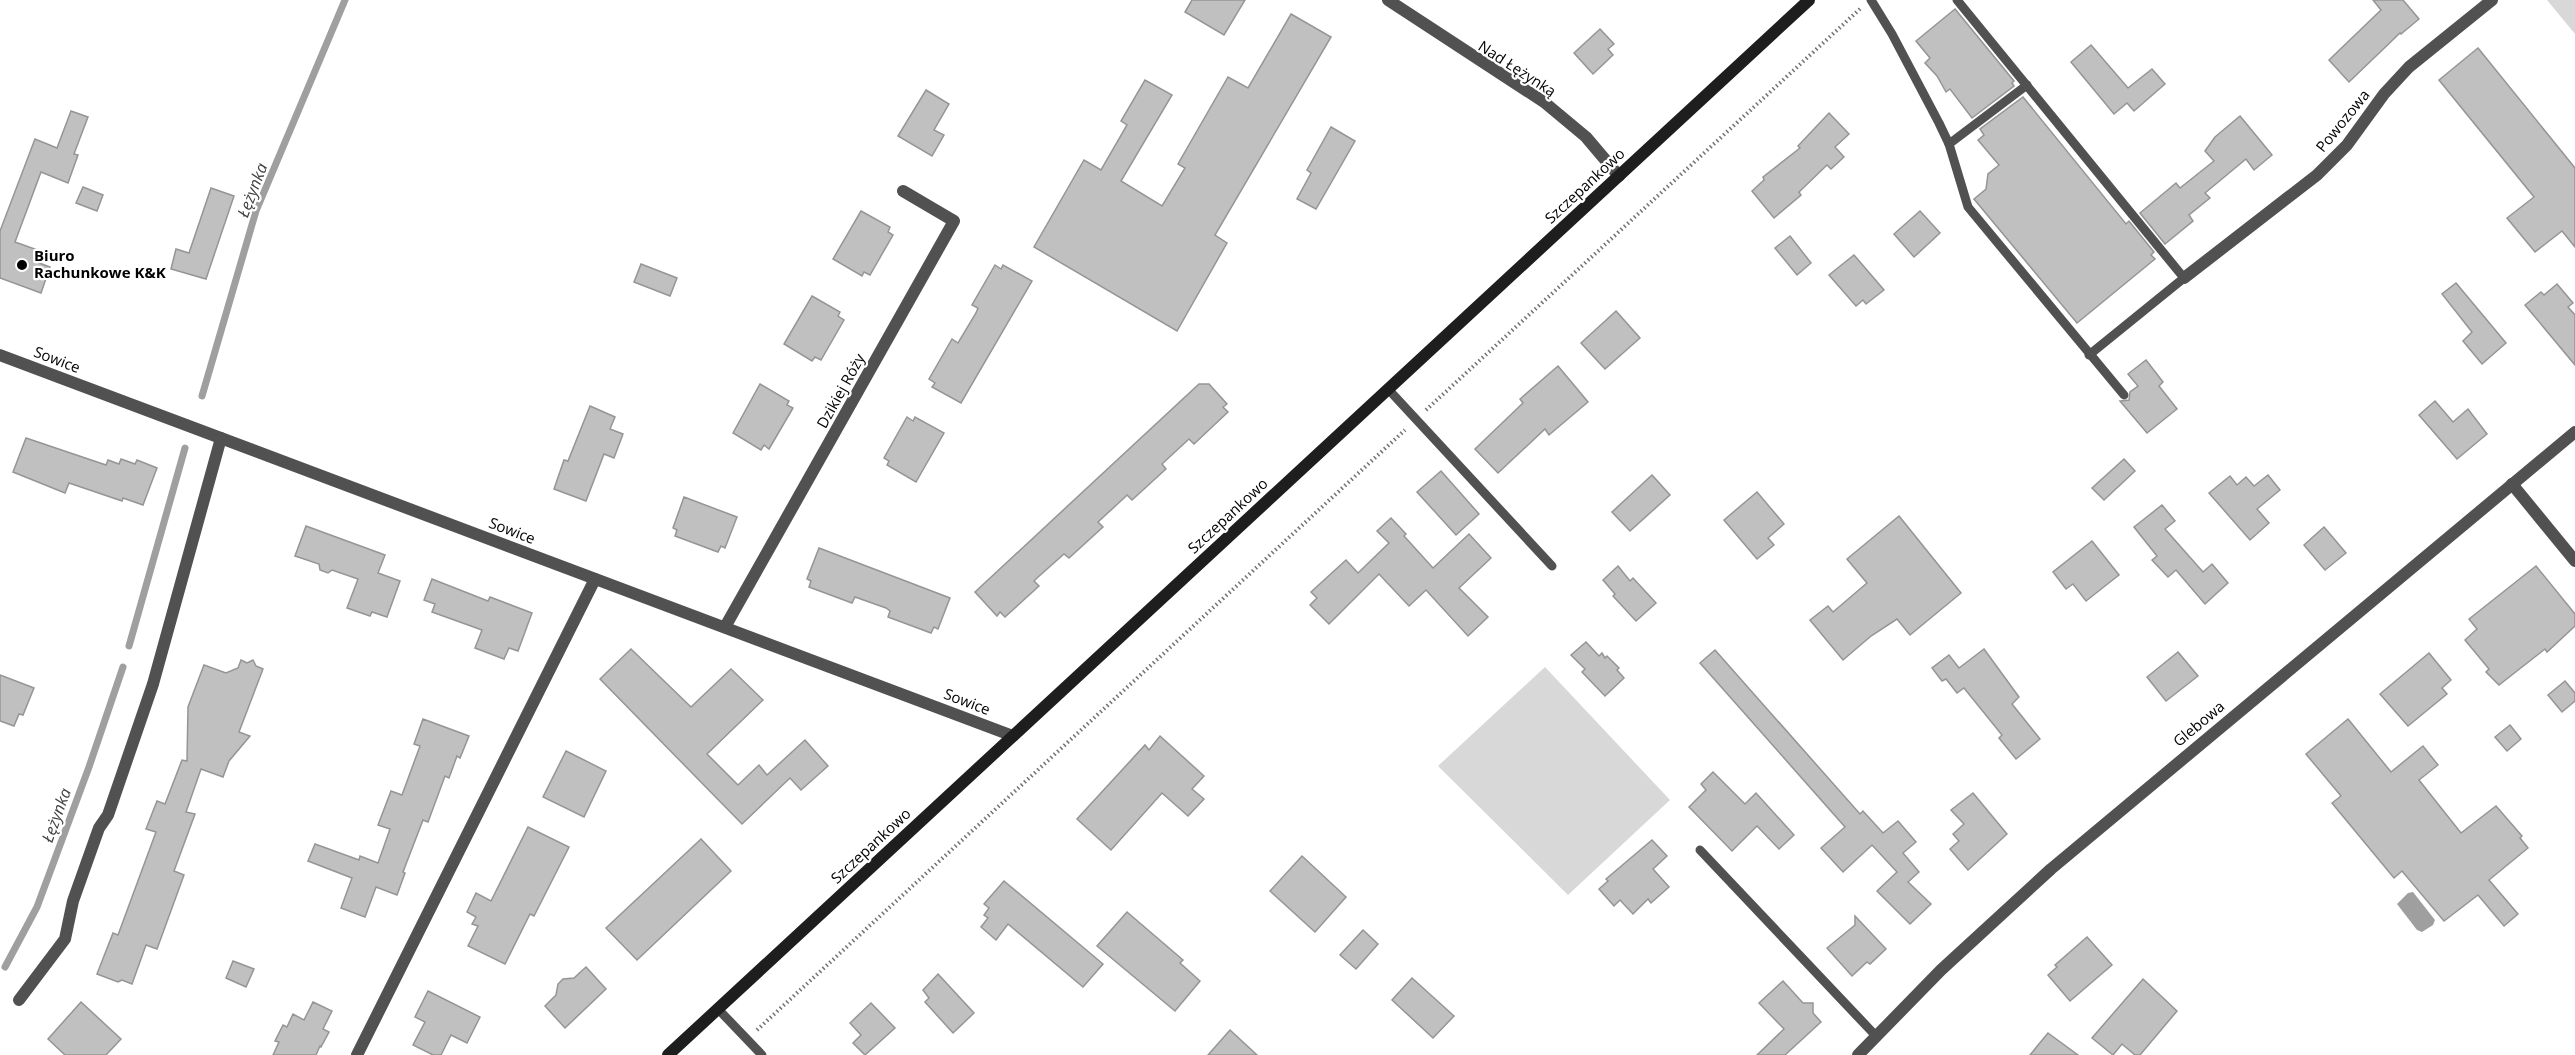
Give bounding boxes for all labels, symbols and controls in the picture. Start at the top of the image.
street label: Nad Łężynką [1475,36,1560,101]
street label: Powozowa [2311,85,2374,156]
street label: Szczepankowo [1540,143,1628,227]
water label: Łężynka [232,160,272,220]
place label: Biuro Rachunkowe K&K [34,245,166,282]
marker: Biuro Rachunkowe K&K [15,258,29,272]
street label: Sowice [31,341,83,377]
street label: Dzikiej Róży [811,349,869,431]
street label: Szczepankowo [1183,473,1271,557]
street label: Sowice [486,512,538,548]
street label: Sowice [941,683,993,719]
street label: Glebowa [2168,696,2228,751]
water label: Łężynka [36,785,76,845]
street label: Szczepankowo [826,803,914,887]

